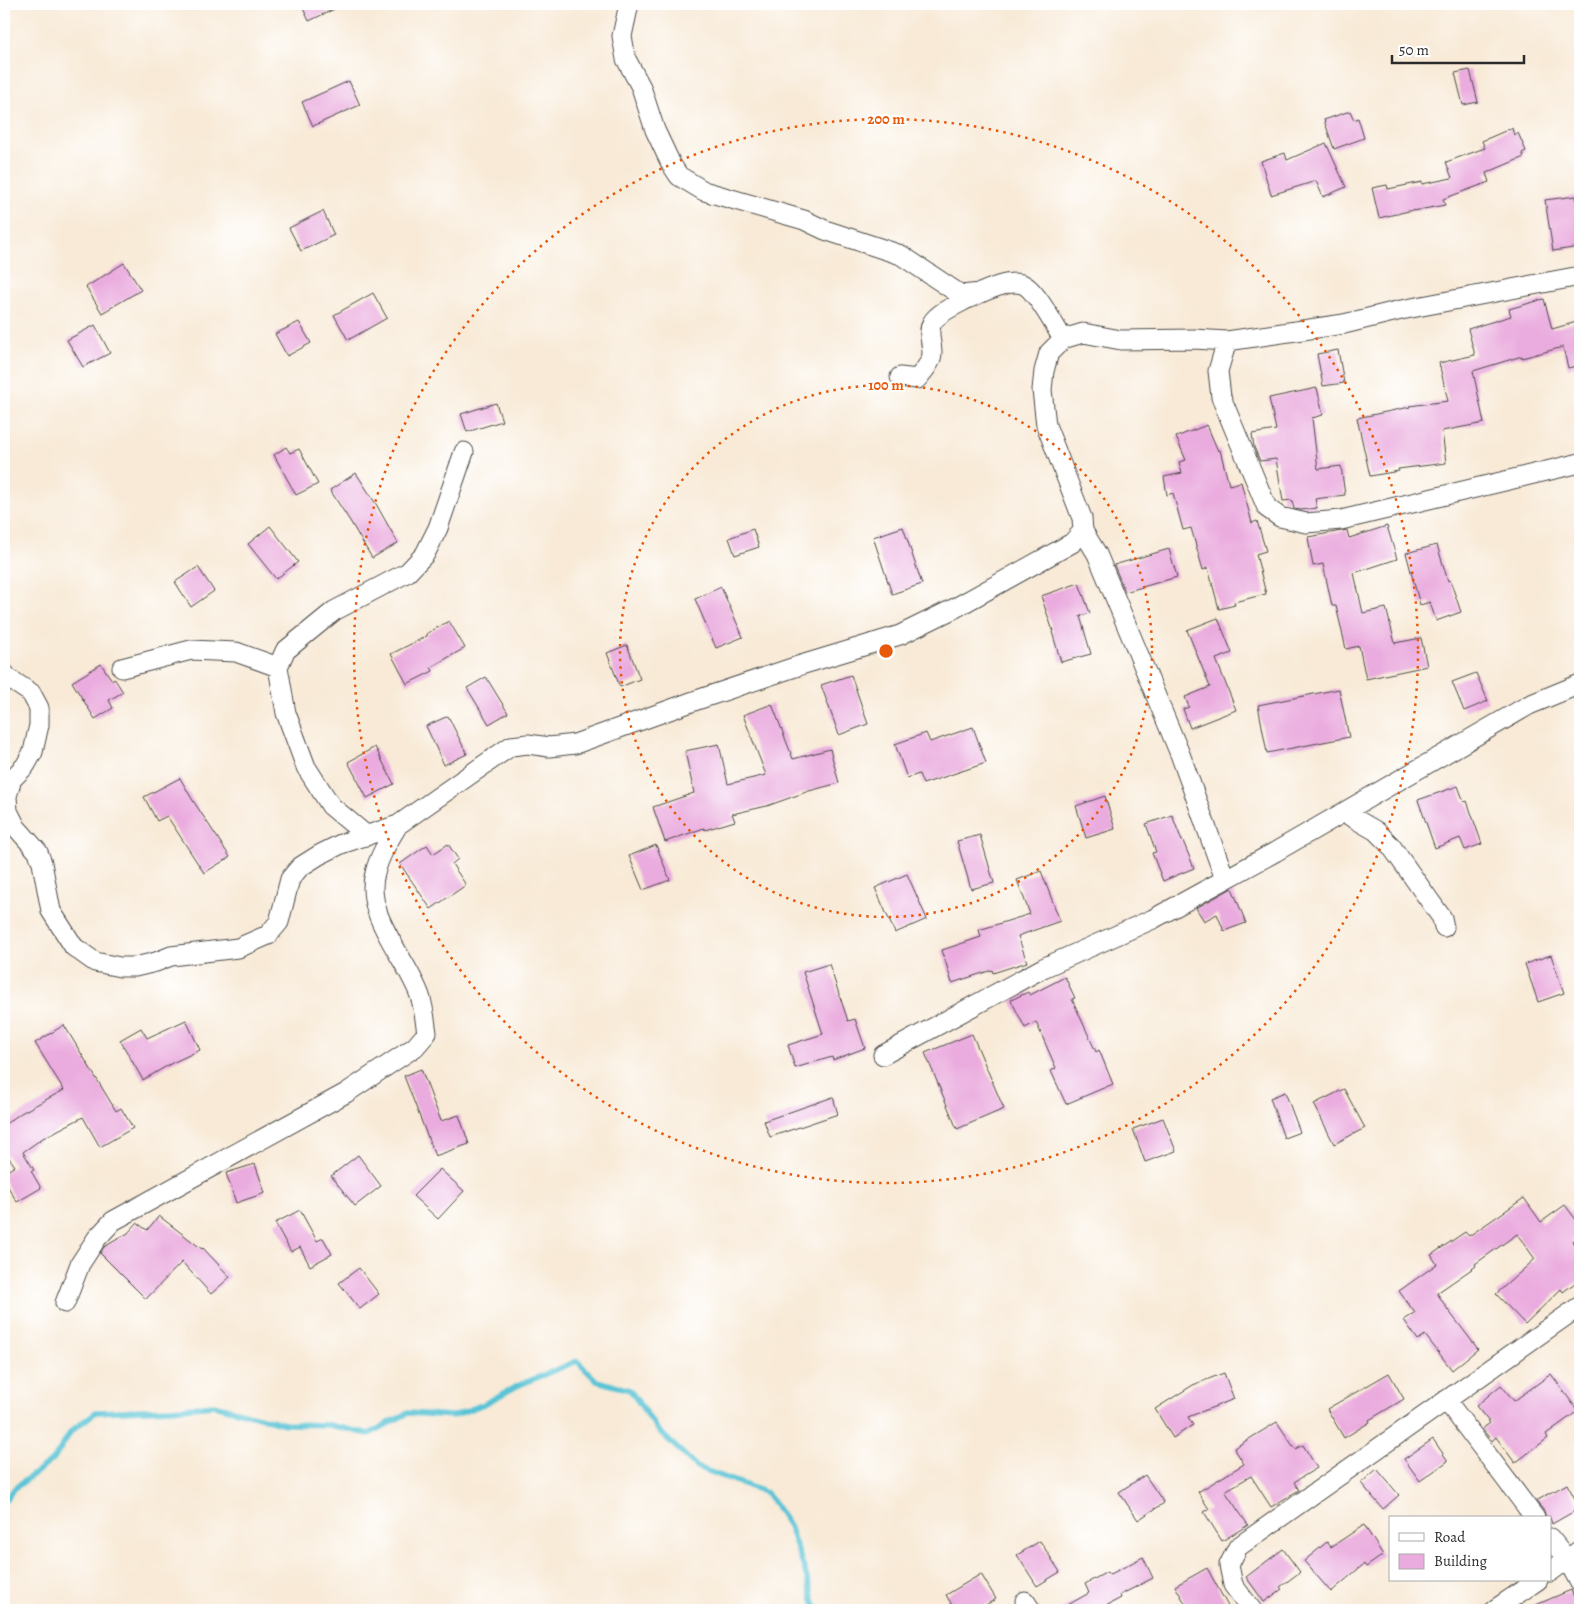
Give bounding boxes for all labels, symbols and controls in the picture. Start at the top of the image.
scale bar [1392,32,1524,64]
text: 50 m [1399,40,1429,60]
text: 200 m [867,109,905,129]
text: 100 m [868,375,904,395]
centre of rings [877,642,895,660]
legend [1389,1516,1552,1582]
text: Road [1434,1527,1466,1547]
text: Building [1434,1551,1487,1571]

